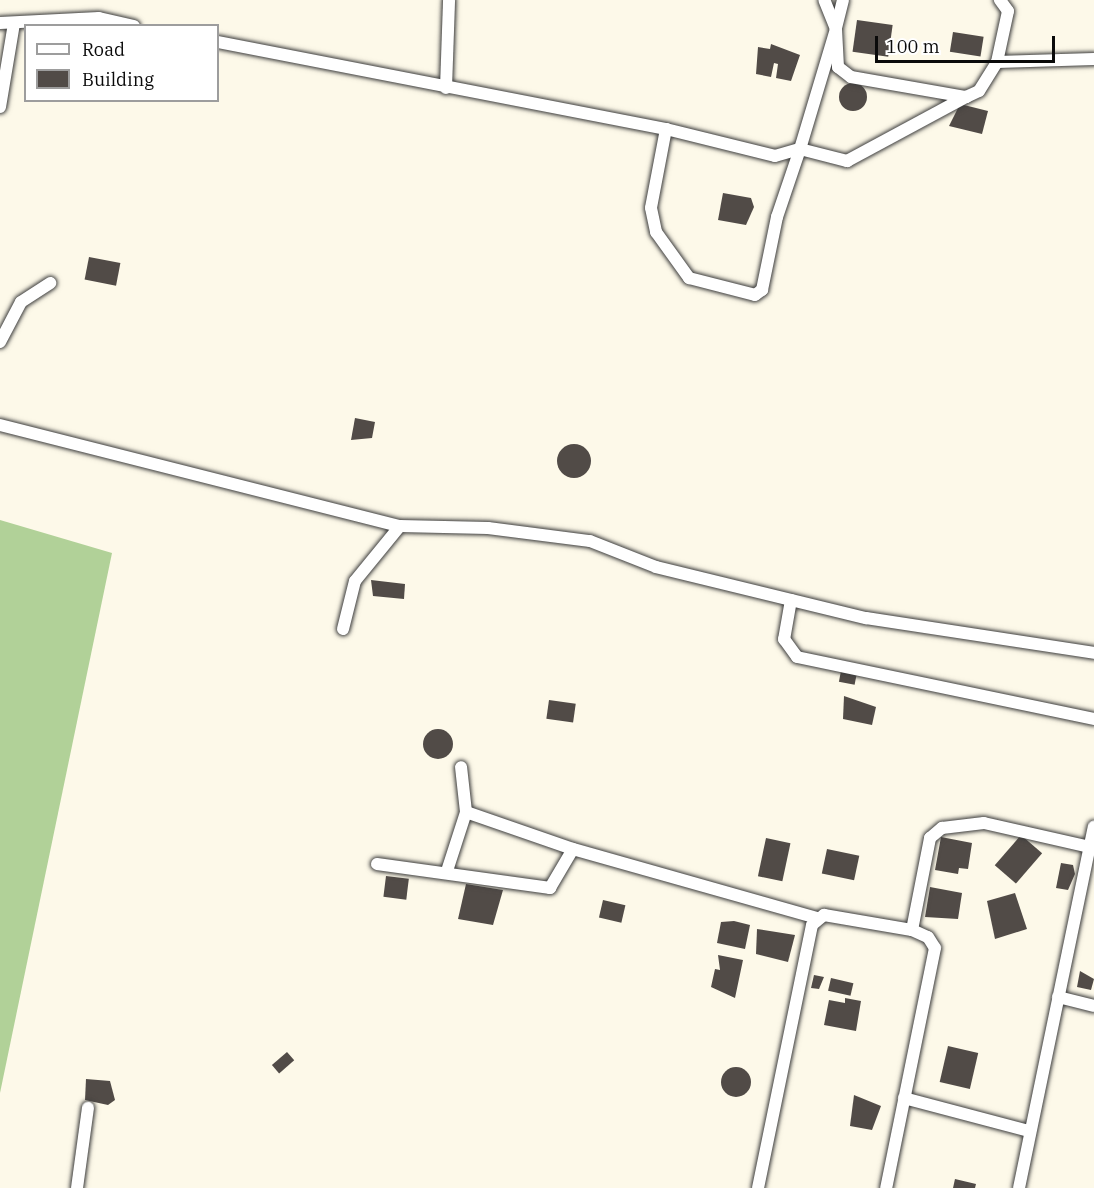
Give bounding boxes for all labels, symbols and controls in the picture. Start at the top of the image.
legend [24,24,219,102]
scale bar [878,24,1058,62]
text: 100 m [886,35,940,58]
text: Road [82,38,125,61]
text: Building [82,68,154,91]

